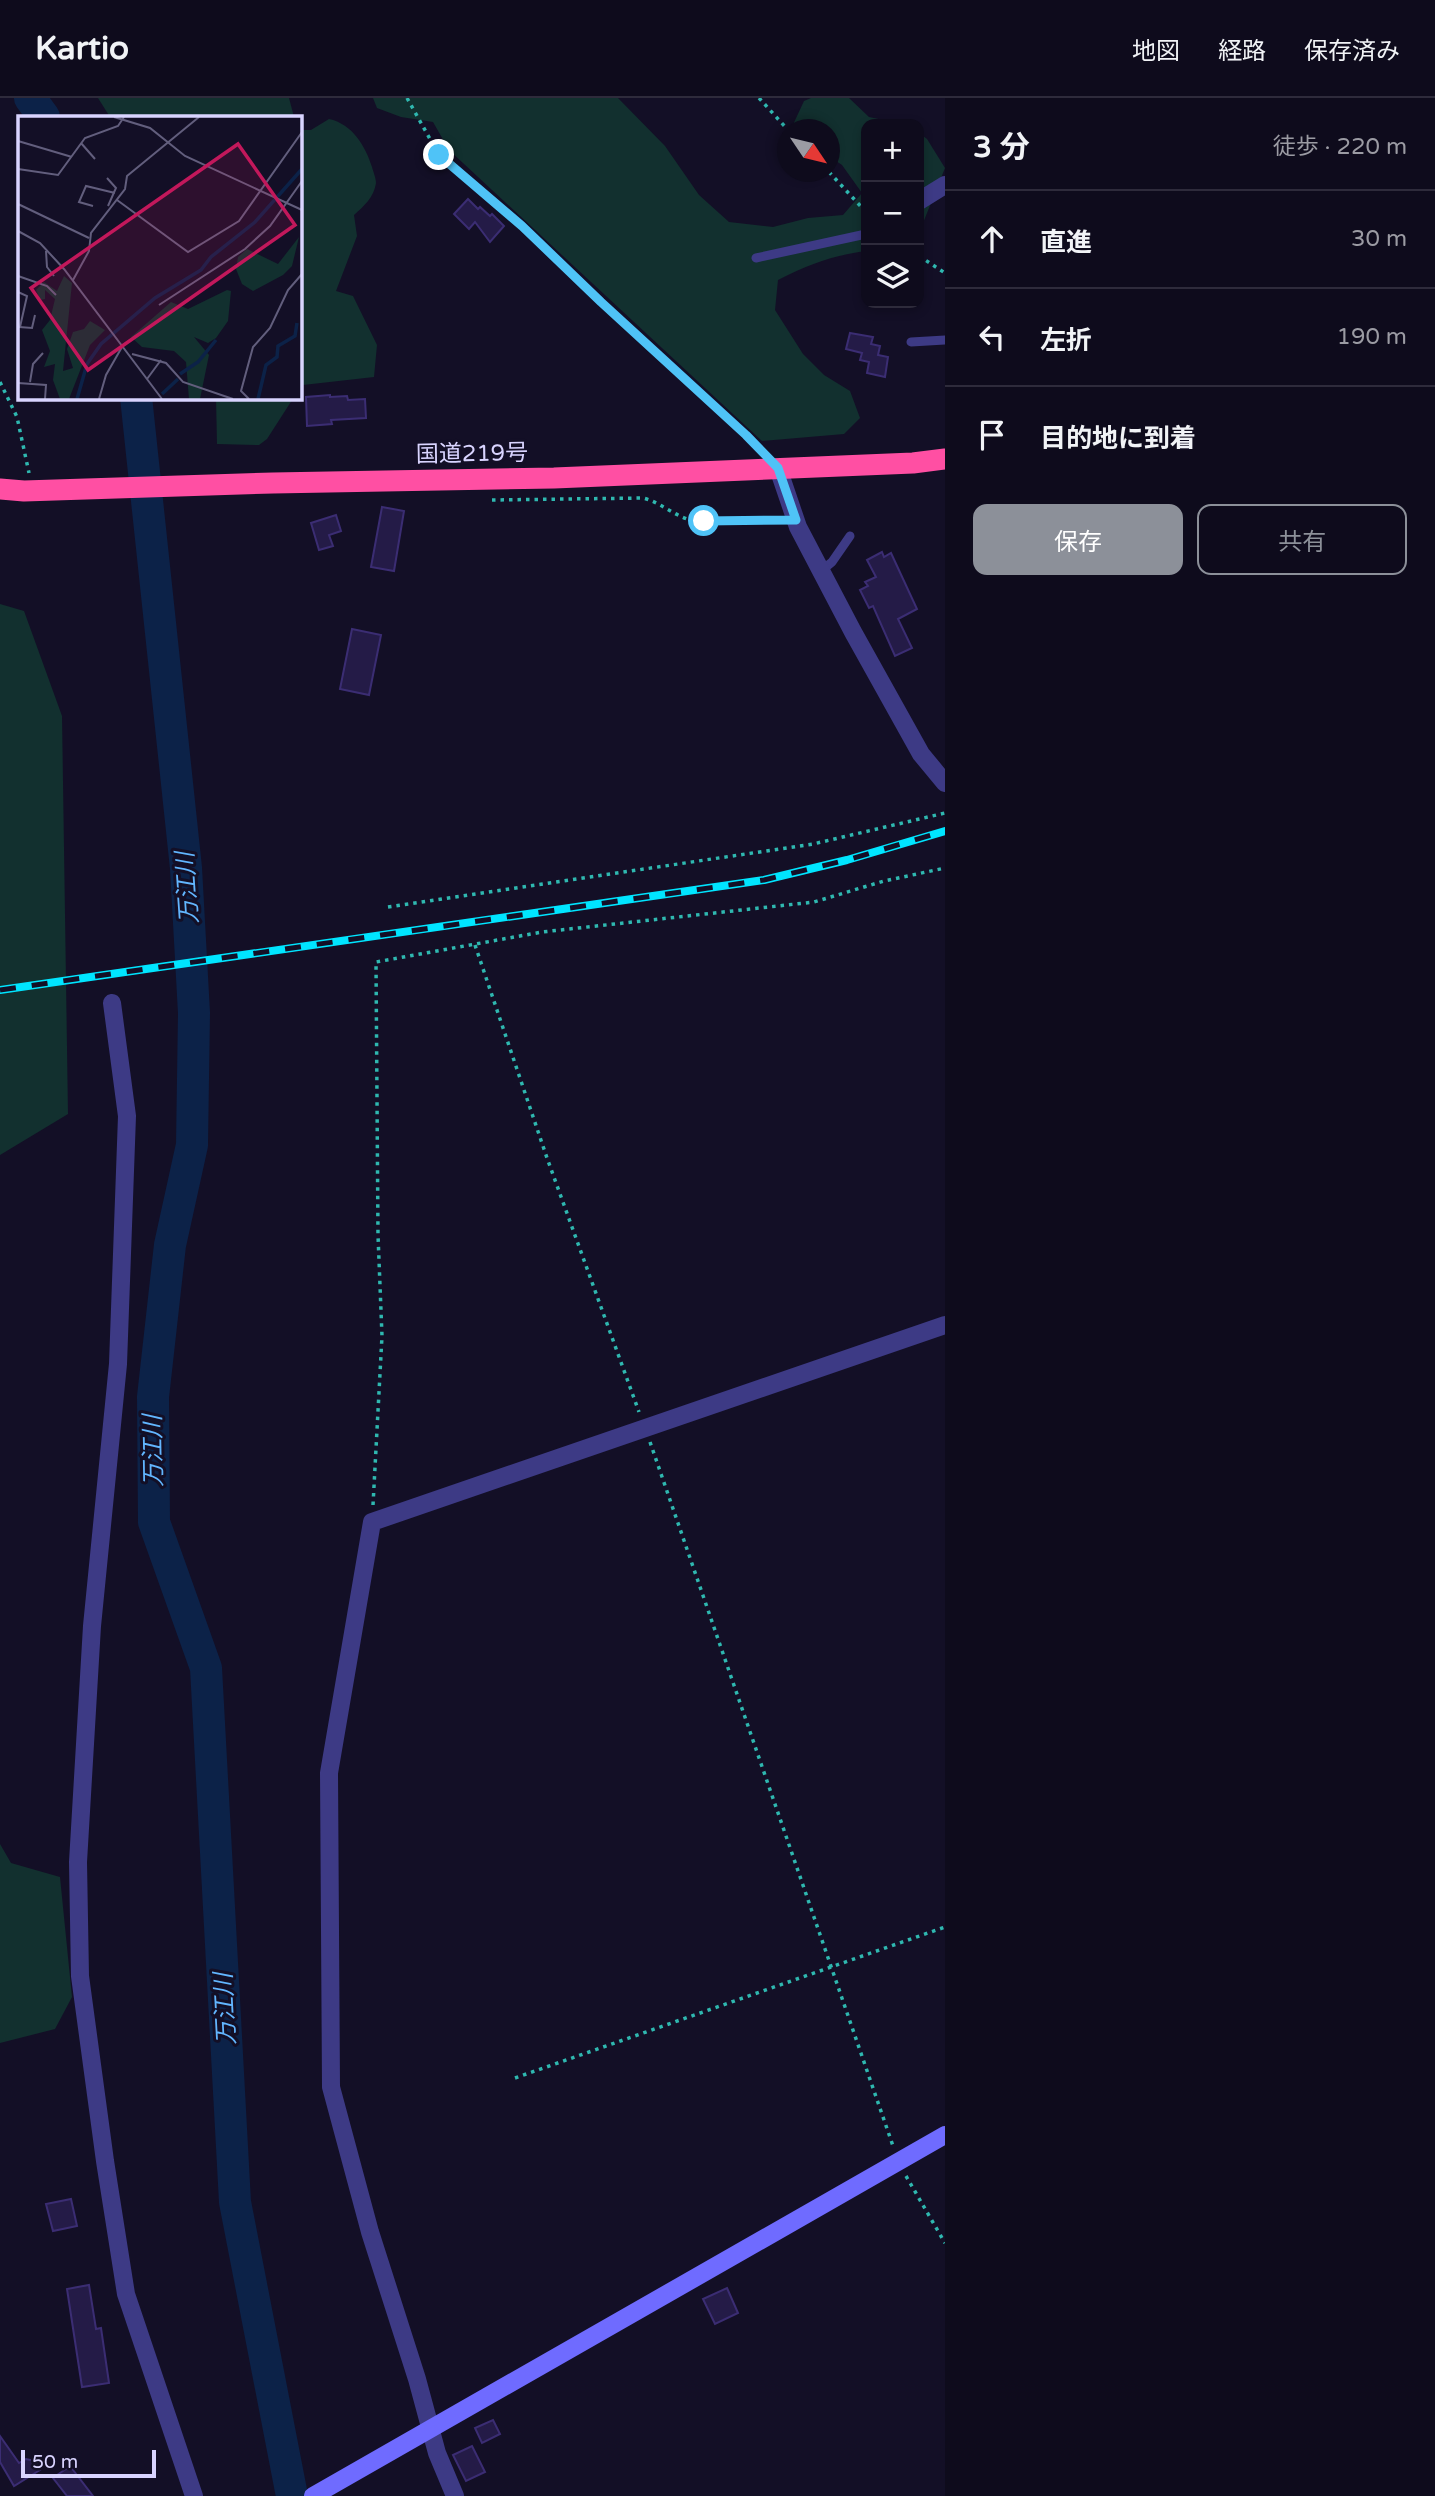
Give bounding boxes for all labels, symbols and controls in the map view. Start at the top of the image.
text: Kartio [35,29,129,68]
text: 地図 [1132,37,1180,66]
text: 経路 [1218,37,1266,66]
text: 保存済み [1304,37,1400,66]
inset map [18,116,301,399]
north arrow [777,119,840,182]
map controls [861,119,924,308]
button: + [861,119,924,182]
text: 3 分 [973,129,1030,166]
text: 徒歩 · 220 m [1273,133,1407,161]
route end [423,139,454,170]
button: − [861,182,924,245]
icon: ahead [973,220,1011,258]
text: 30 m [1351,225,1407,253]
text: 直進 [1040,227,1092,258]
button: layers [861,245,924,308]
icon: left [973,318,1011,356]
text: 190 m [1337,323,1407,351]
text: 左折 [1040,325,1092,356]
icon: arrive [973,416,1011,454]
text: 目的地に到着 [1040,423,1196,454]
street label: 国道219号 [416,439,528,469]
button: 保存 [973,504,1183,575]
button: 共有 [1197,504,1407,575]
route start [688,505,719,536]
water label: 万江川 [170,848,204,925]
water label: 万江川 [138,1412,169,1487]
water label: 万江川 [209,1969,242,2046]
scale bar [21,2447,156,2479]
text: 50 m [32,2451,78,2473]

